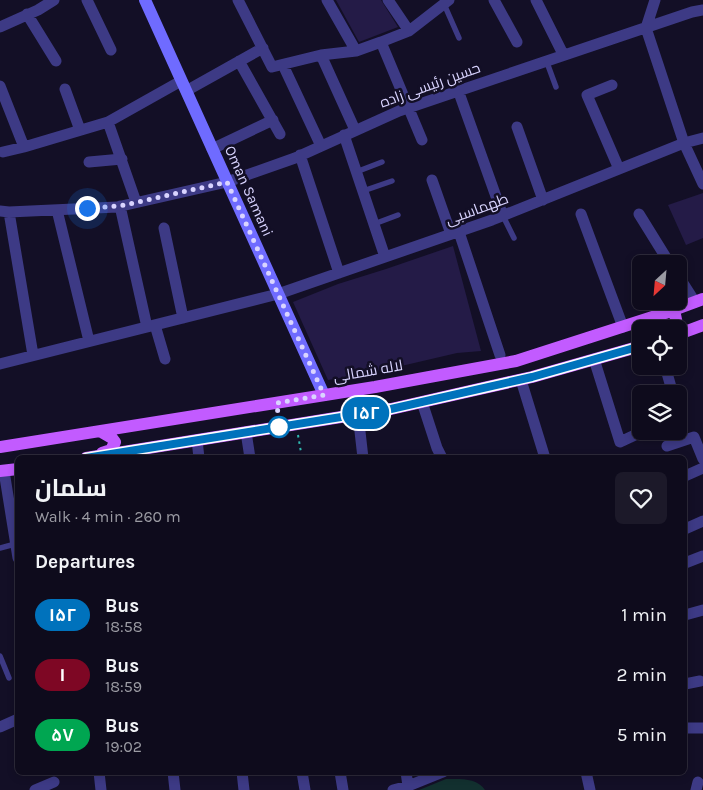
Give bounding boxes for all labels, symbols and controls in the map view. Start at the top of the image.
street label: حسین رئیسی زاده [377,58,483,112]
street label: Oman Samani [221,143,277,239]
street label: طهماسبی [443,189,511,230]
your location [75,196,100,221]
north arrow [632,255,688,310]
map controls [632,255,687,440]
button: locate [632,320,687,375]
street label: لاله شمالی [332,356,404,387]
button: layers [632,385,687,440]
line badge: ۱۵۲ [337,397,395,429]
text: ۱۵۲ [352,402,380,424]
unlabelled marker [268,416,290,438]
button: heart [615,472,667,524]
text: سلمان [35,474,107,502]
text: Walk · 4 min · 260 m [35,507,181,526]
text: Departures [35,551,135,573]
text: Bus [105,595,139,617]
text: ۱۵۲ [49,604,76,626]
text: 1 min [621,604,667,626]
text: 18:58 [105,617,143,636]
text: Bus [105,655,139,677]
text: ۱ [59,664,66,686]
text: 2 min [617,664,667,686]
text: 18:59 [105,677,142,696]
text: Bus [105,715,139,737]
text: ۵۷ [51,724,74,746]
text: 5 min [617,724,667,746]
text: 19:02 [105,737,142,756]

